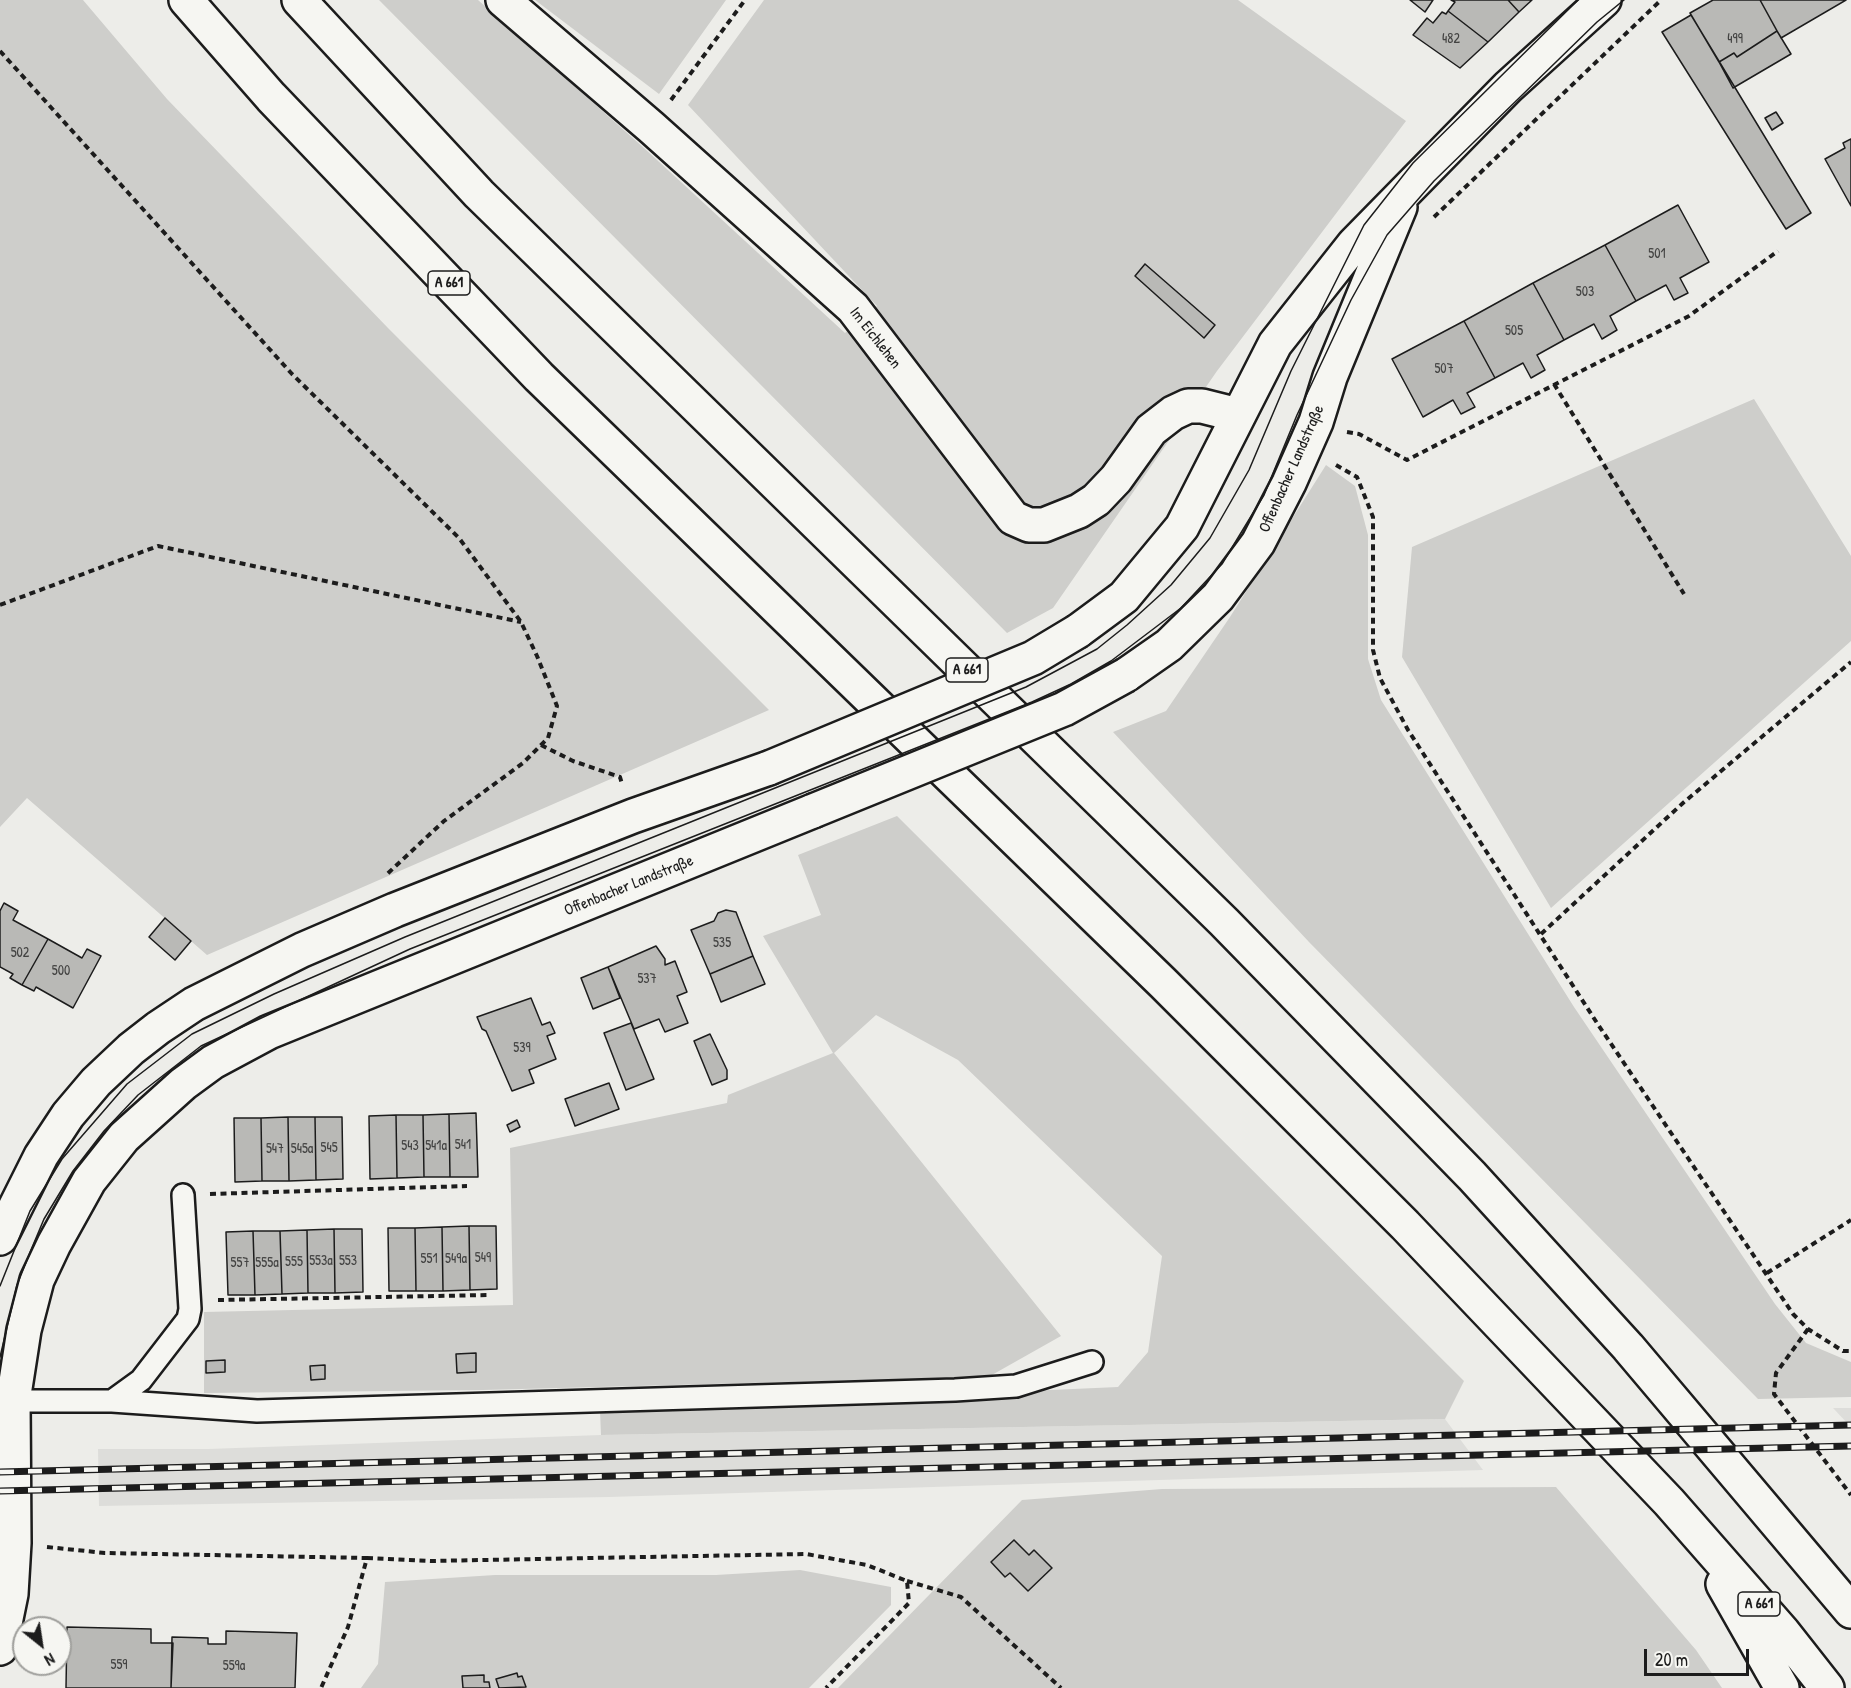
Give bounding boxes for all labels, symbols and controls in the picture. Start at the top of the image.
house number: 482 [1442,31,1460,47]
house number: 499 [1727,31,1743,47]
house number: 501 [1648,246,1666,262]
road number: A 661 [428,271,470,295]
house number: 503 [1576,284,1594,300]
street label: Im Eichlehen [845,303,905,373]
house number: 505 [1505,323,1523,339]
house number: 507 [1434,361,1454,377]
street label: Offenbacher Landstraße [1255,402,1329,536]
road number: A 661 [946,658,988,682]
street label: Offenbacher Landstraße [562,851,696,921]
house number: 535 [713,935,731,951]
house number: 502 [11,945,29,961]
house number: 500 [52,963,70,979]
house number: 537 [637,971,657,987]
house number: 539 [513,1040,531,1056]
house number: 541 [455,1137,471,1153]
house number: 543 [401,1138,419,1154]
house number: 541a [425,1138,447,1154]
house number: 545 [320,1140,338,1156]
house number: 547 [266,1141,284,1157]
house number: 545a [291,1141,313,1157]
house number: 549 [475,1250,491,1266]
house number: 551 [421,1251,437,1267]
house number: 549a [445,1251,467,1267]
house number: 553a [309,1253,333,1269]
house number: 553 [339,1253,357,1269]
house number: 555 [285,1254,303,1270]
house number: 557 [231,1255,249,1271]
house number: 555a [255,1255,279,1271]
road number: A 661 [1738,1592,1780,1616]
north arrow [12,1616,72,1676]
scale bar [1647,1637,1752,1675]
text: 20 m [1655,1647,1688,1672]
text: N [41,1648,59,1672]
house number: 559 [111,1657,127,1673]
house number: 559a [223,1658,245,1674]

